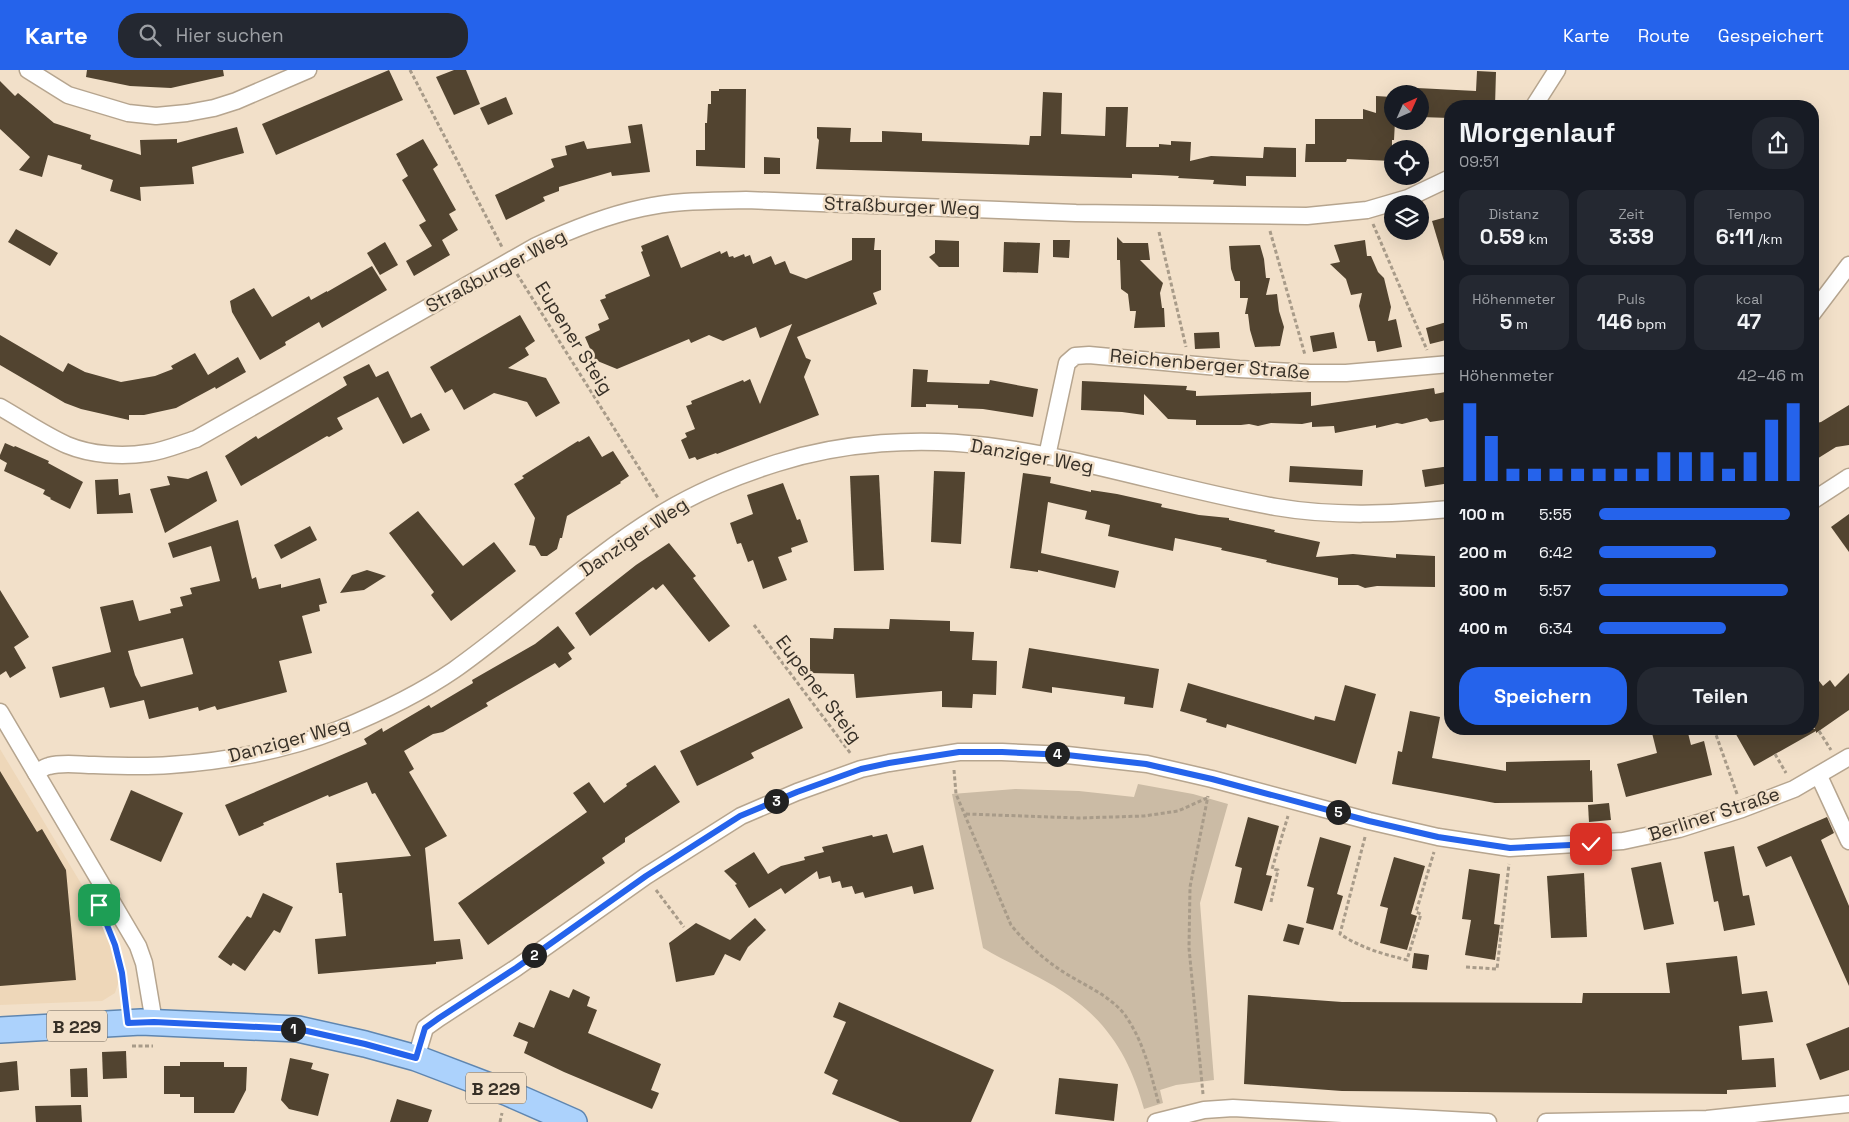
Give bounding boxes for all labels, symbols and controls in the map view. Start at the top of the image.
search box [118,13,468,58]
text: Karte [25,20,88,51]
icon: search [136,21,164,49]
text: Hier suchen [176,23,284,48]
text: Karte [1563,24,1610,47]
text: Route [1638,24,1690,47]
text: Gespeichert [1718,24,1824,47]
north arrow [1384,85,1429,130]
map controls [1384,85,1429,240]
text: Morgenlauf [1459,114,1615,150]
button: share [1752,117,1804,169]
button: locate [1384,140,1429,185]
text: 09:51 [1459,151,1499,172]
street label: Straßburger Weg [824,191,980,221]
button: layers [1384,195,1429,240]
text: Distanz [1489,205,1539,223]
text: Zeit [1618,205,1645,223]
text: Tempo [1727,205,1772,223]
street label: Straßburger Weg [421,223,571,319]
text: 0.59 [1480,223,1525,250]
text: 3:39 [1609,223,1654,250]
text: 6:11 [1716,223,1754,250]
text: km [1525,230,1548,248]
text: /km [1754,230,1782,248]
street label: Eupener Steig [529,277,619,399]
text: Höhenmeter [1472,290,1555,308]
text: Puls [1618,290,1645,308]
text: kcal [1736,290,1763,308]
text: 5 [1500,308,1512,335]
text: 146 [1597,308,1633,335]
text: 47 [1737,308,1761,335]
text: m [1512,315,1528,333]
text: bpm [1633,315,1666,333]
street label: Reichenberger Straße [1109,343,1311,385]
text: Höhenmeter [1459,365,1554,386]
text: 42–46 m [1737,365,1804,386]
street label: Danziger Weg [968,433,1096,479]
street label: Danziger Weg [575,492,693,582]
text: 100 m [1459,504,1505,525]
text: 5:55 [1539,504,1572,525]
text: 200 m [1459,542,1507,563]
text: 6:42 [1539,542,1573,563]
text: 300 m [1459,580,1507,601]
text: 5:57 [1539,580,1571,601]
text: 400 m [1459,618,1508,639]
text: 6:34 [1539,618,1573,639]
street label: Eupener Steig [770,630,868,748]
button: Speichern [1459,667,1627,725]
button: Teilen [1637,667,1804,725]
street label: Danziger Weg [225,712,353,768]
pin: 4 [1044,742,1070,766]
text: 4 [1053,745,1062,763]
street label: Berliner Straße [1645,781,1783,847]
pin: 3 [764,788,788,814]
text: 3 [772,792,781,810]
pin: 5 [1326,800,1350,824]
text: 5 [1334,803,1343,821]
pin [1570,823,1612,865]
icon: check [1577,830,1605,858]
pin [78,884,120,926]
icon: arrive [85,891,113,919]
pin: 2 [522,942,546,968]
text: 2 [530,946,539,964]
road number: B 229 [47,1010,107,1041]
pin: 1 [280,1016,306,1042]
text: 1 [290,1020,297,1038]
road number: B 229 [466,1072,526,1104]

